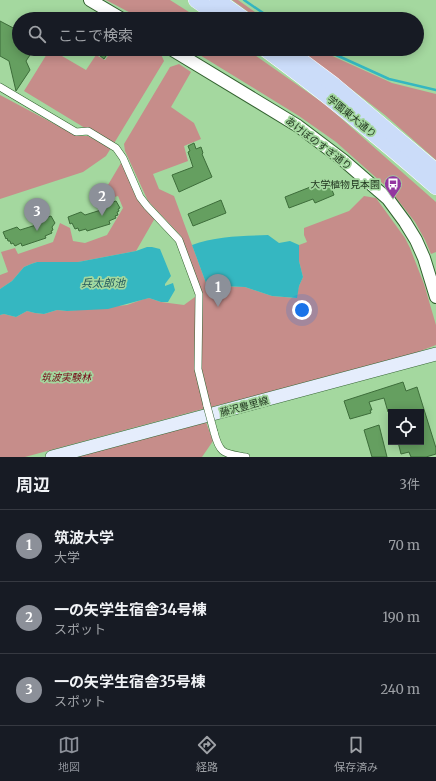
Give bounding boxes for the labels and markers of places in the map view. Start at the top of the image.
bus stop icon: 大学植物見本園 [383,174,403,199]
place label: 大学植物見本園 [310,178,380,191]
pin: 2 [89,183,115,216]
pin: 3 [24,198,50,231]
pin: 1 [205,274,231,307]

